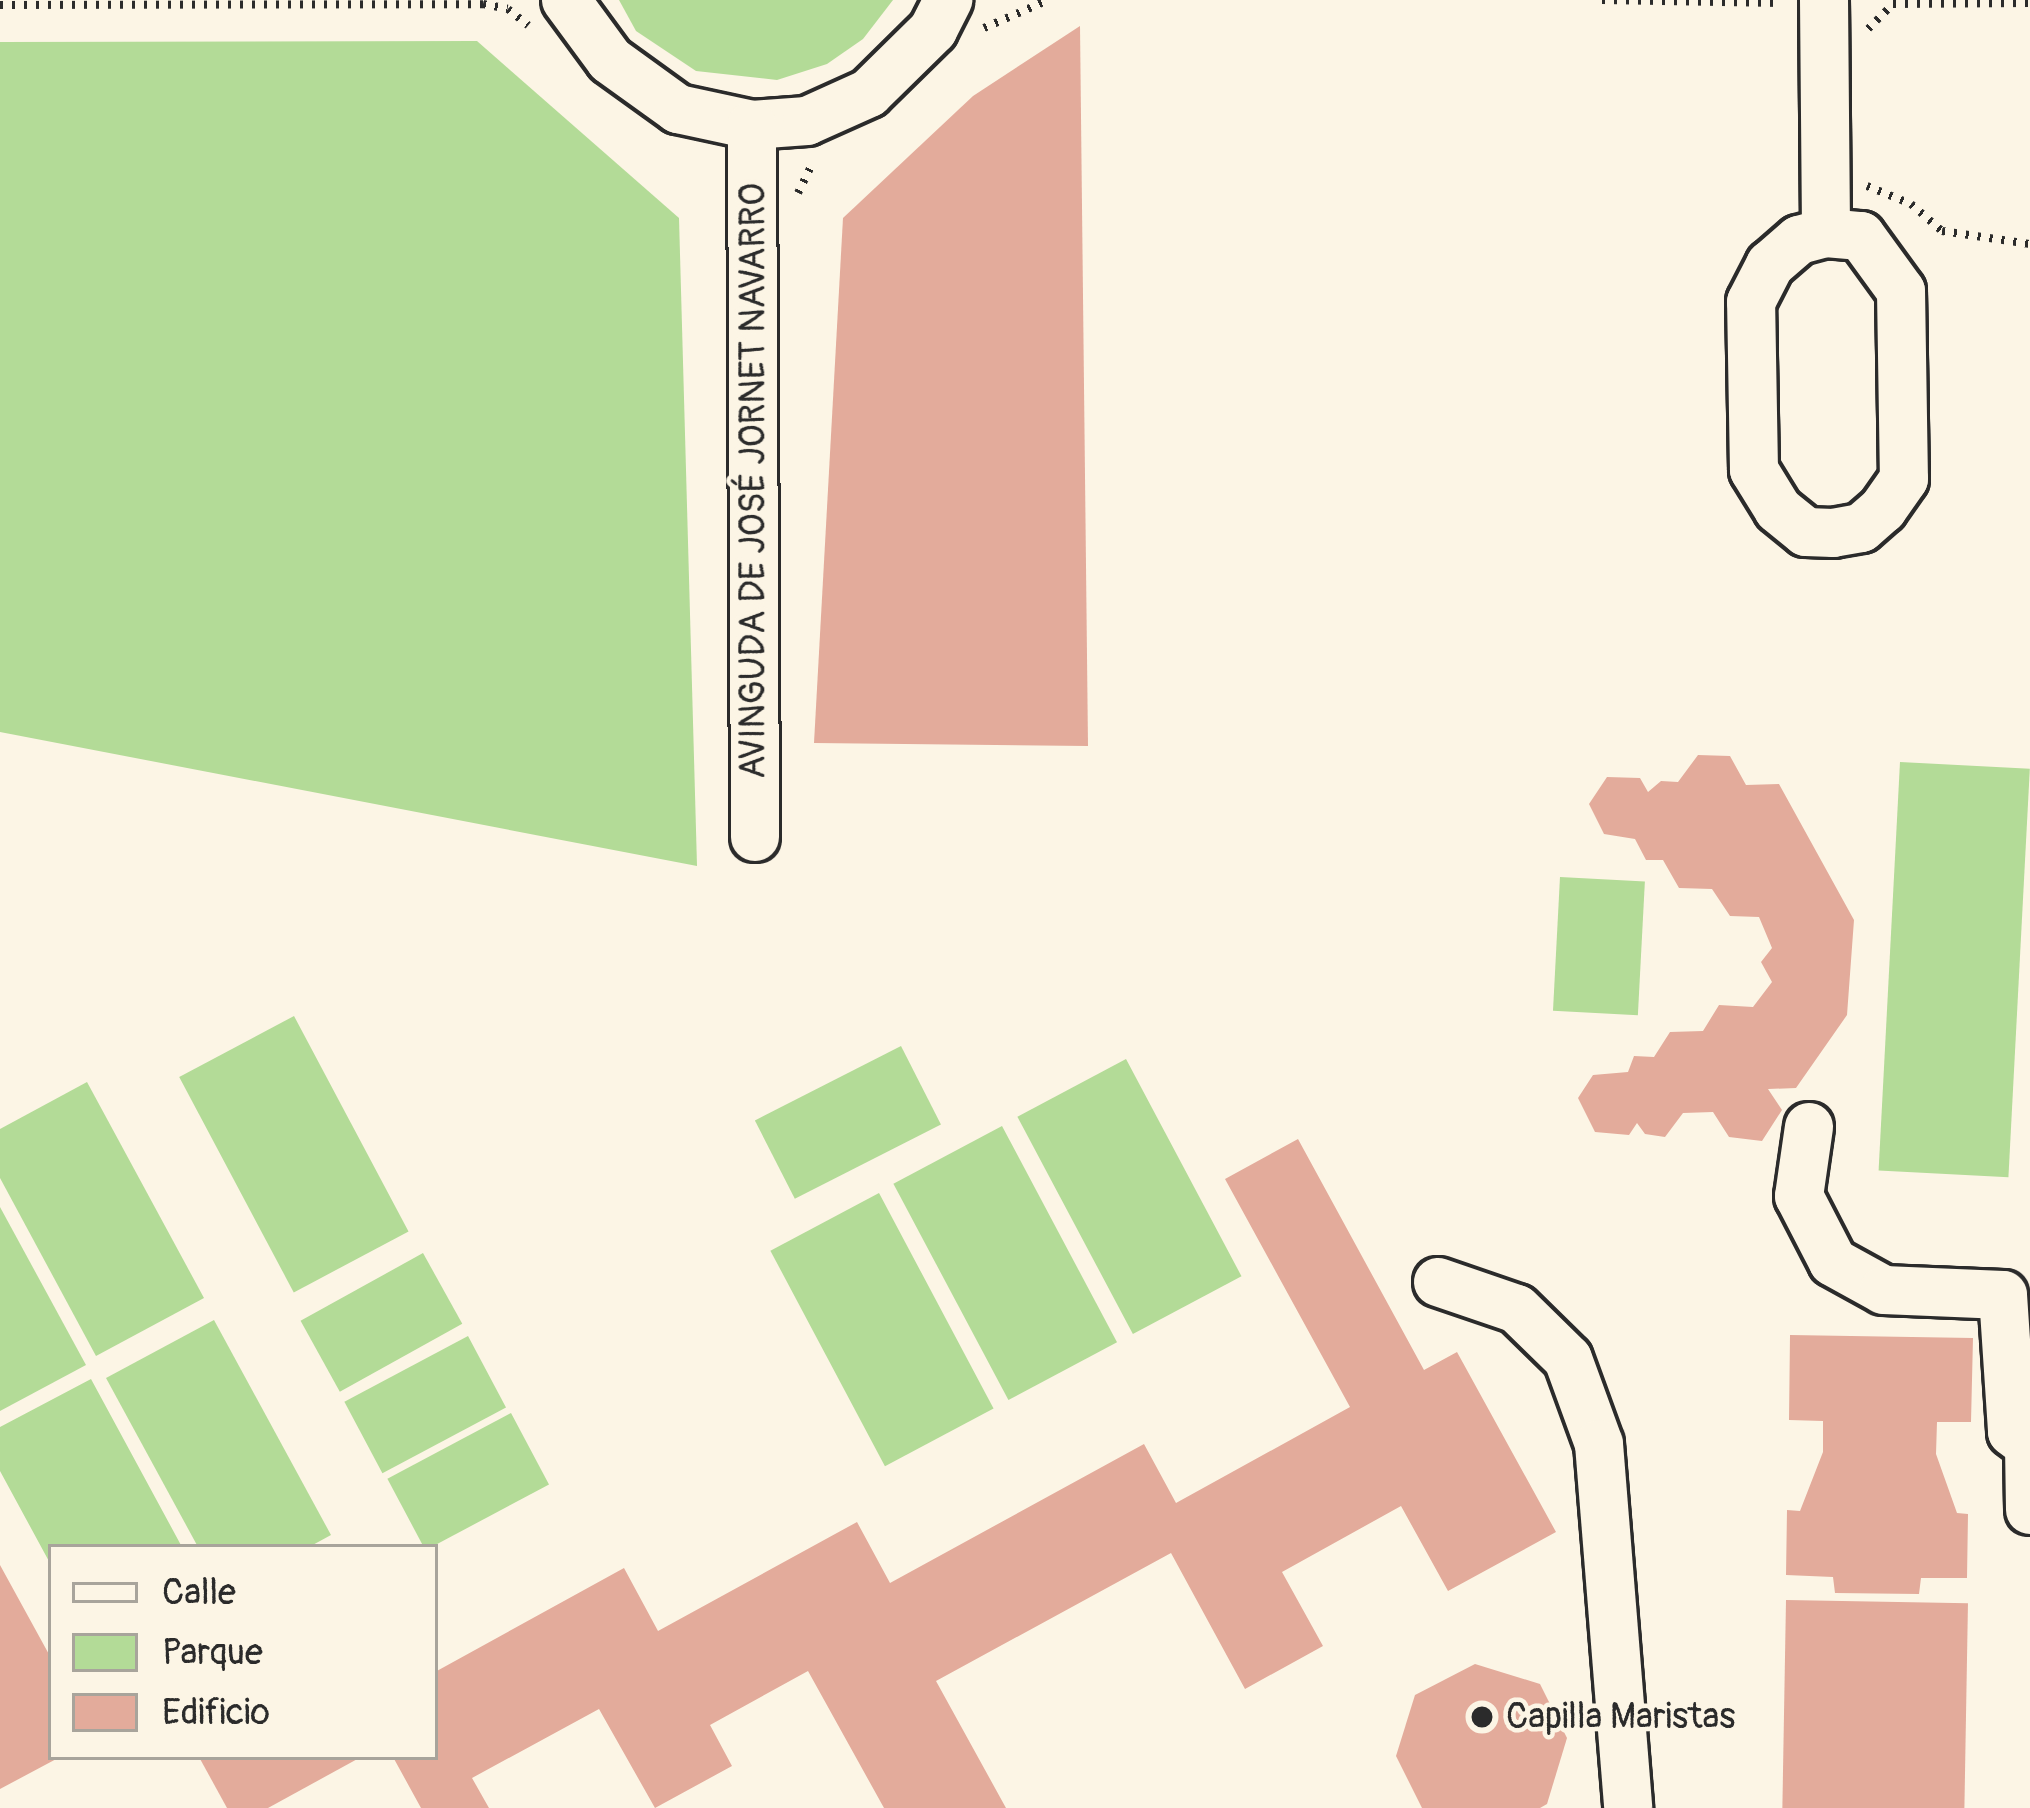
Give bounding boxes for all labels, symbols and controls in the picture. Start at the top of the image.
street label: AVINGUDA DE JOSÉ JORNET NAVARRO [731,183,775,779]
legend [48,1544,438,1760]
text: Calle [162,1570,236,1615]
text: Parque [162,1630,263,1675]
text: Edificio [162,1690,270,1735]
place label: Capilla Maristas [1506,1695,1735,1739]
marker: Capilla Maristas [1469,1704,1495,1730]

